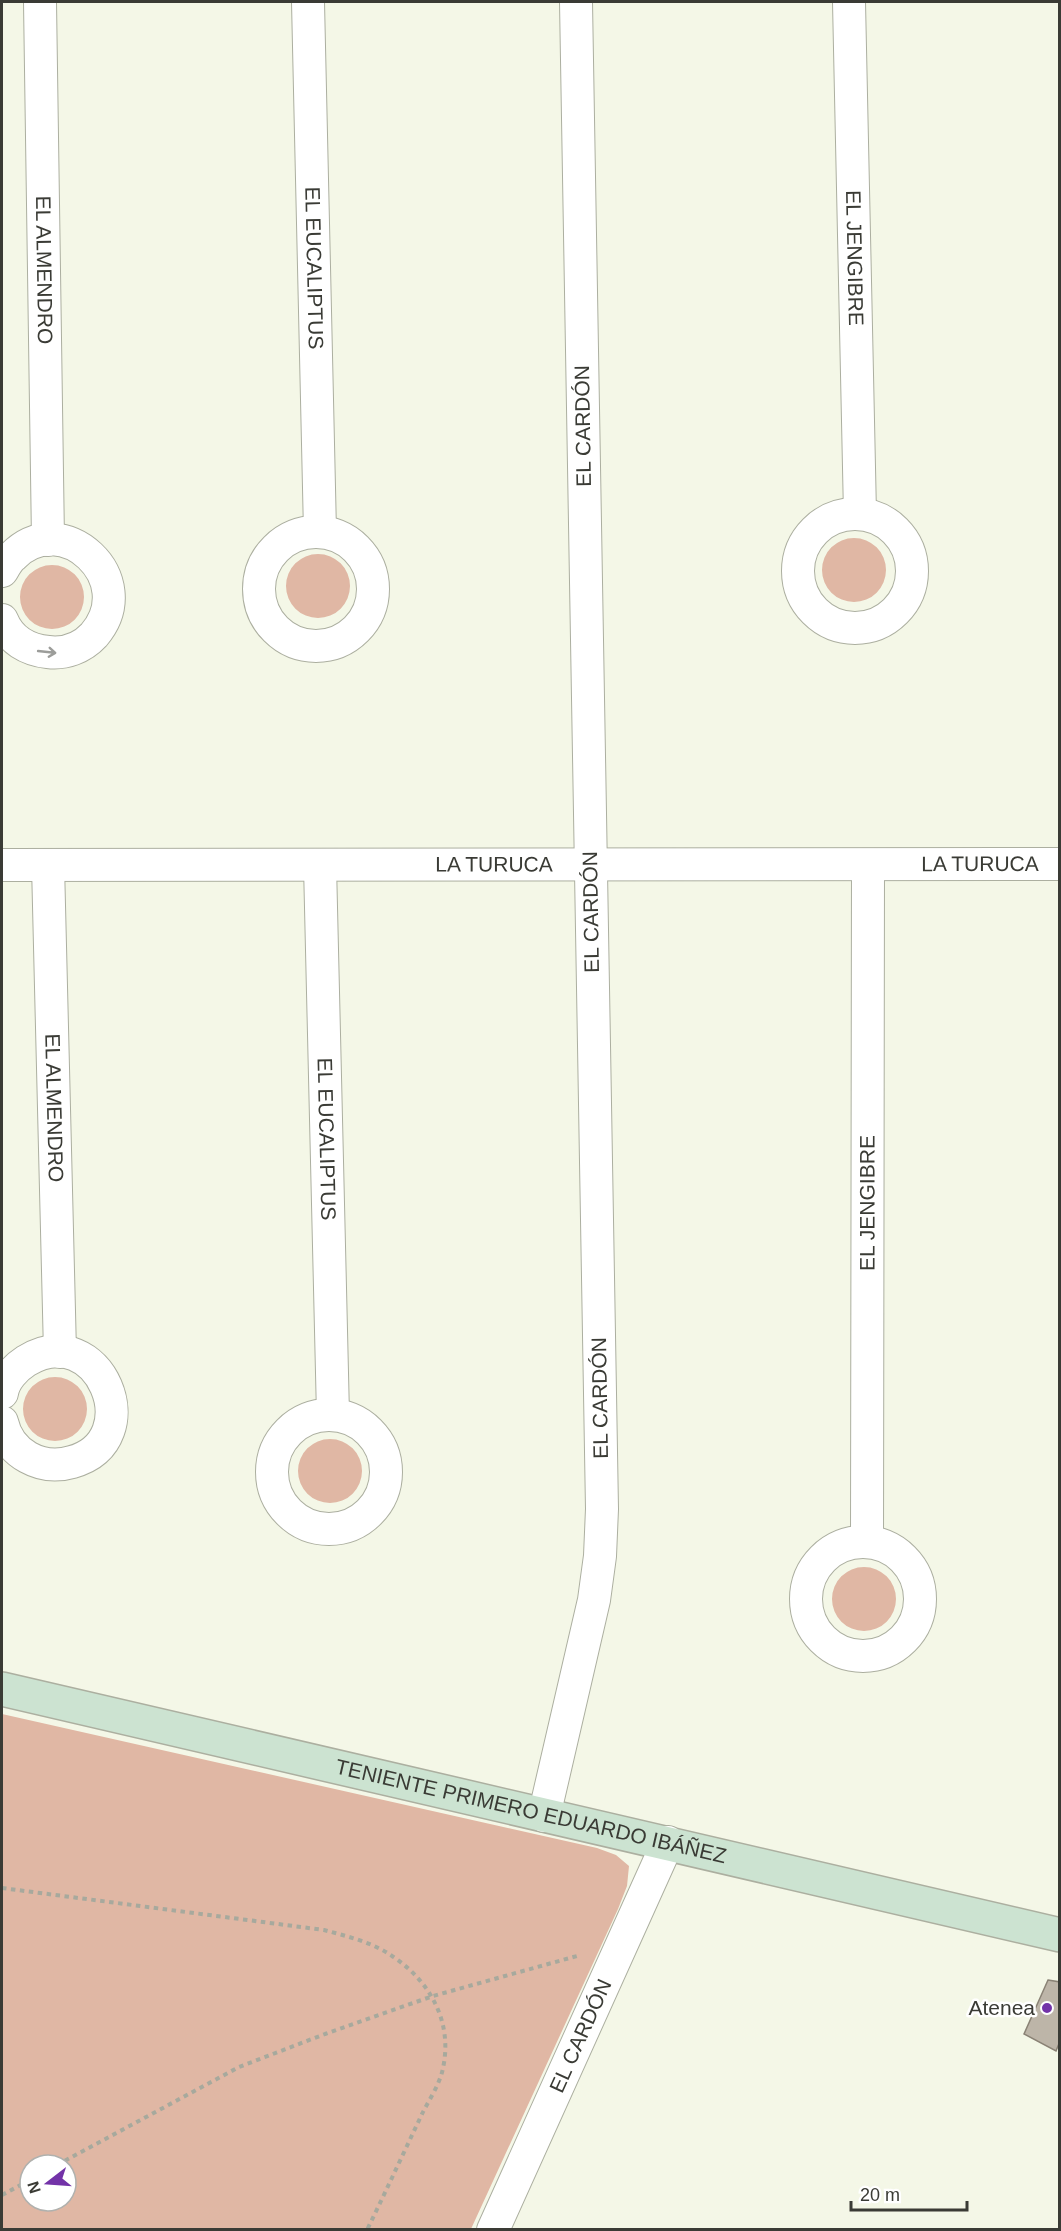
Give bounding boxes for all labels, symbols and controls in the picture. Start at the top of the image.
street label: EL EUCALIPTUS [301,186,328,350]
street label: EL JENGIBRE [842,190,868,326]
street label: EL ALMENDRO [32,195,57,344]
street label: EL CARDÓN [570,365,595,487]
one-way arrow [36,647,56,658]
street label: EL CARDÓN [578,851,603,973]
street label: LA TURUCA [435,852,553,876]
street label: LA TURUCA [921,852,1039,875]
street label: EL ALMENDRO [41,1033,68,1183]
street label: EL EUCALIPTUS [314,1057,340,1221]
street label: EL JENGIBRE [855,1135,879,1271]
street label: EL CARDÓN [587,1337,612,1459]
street label: TENIENTE PRIMERO EDUARDO IBÁÑEZ [333,1755,729,1867]
street label: EL CARDÓN [545,1975,616,2096]
place label: Atenea [968,1996,1035,2019]
marker: Atenea [1040,2001,1054,2015]
north arrow [18,2153,78,2213]
scale bar [851,2174,966,2212]
text: N [24,2179,44,2195]
text: 20 m [860,2185,900,2205]

